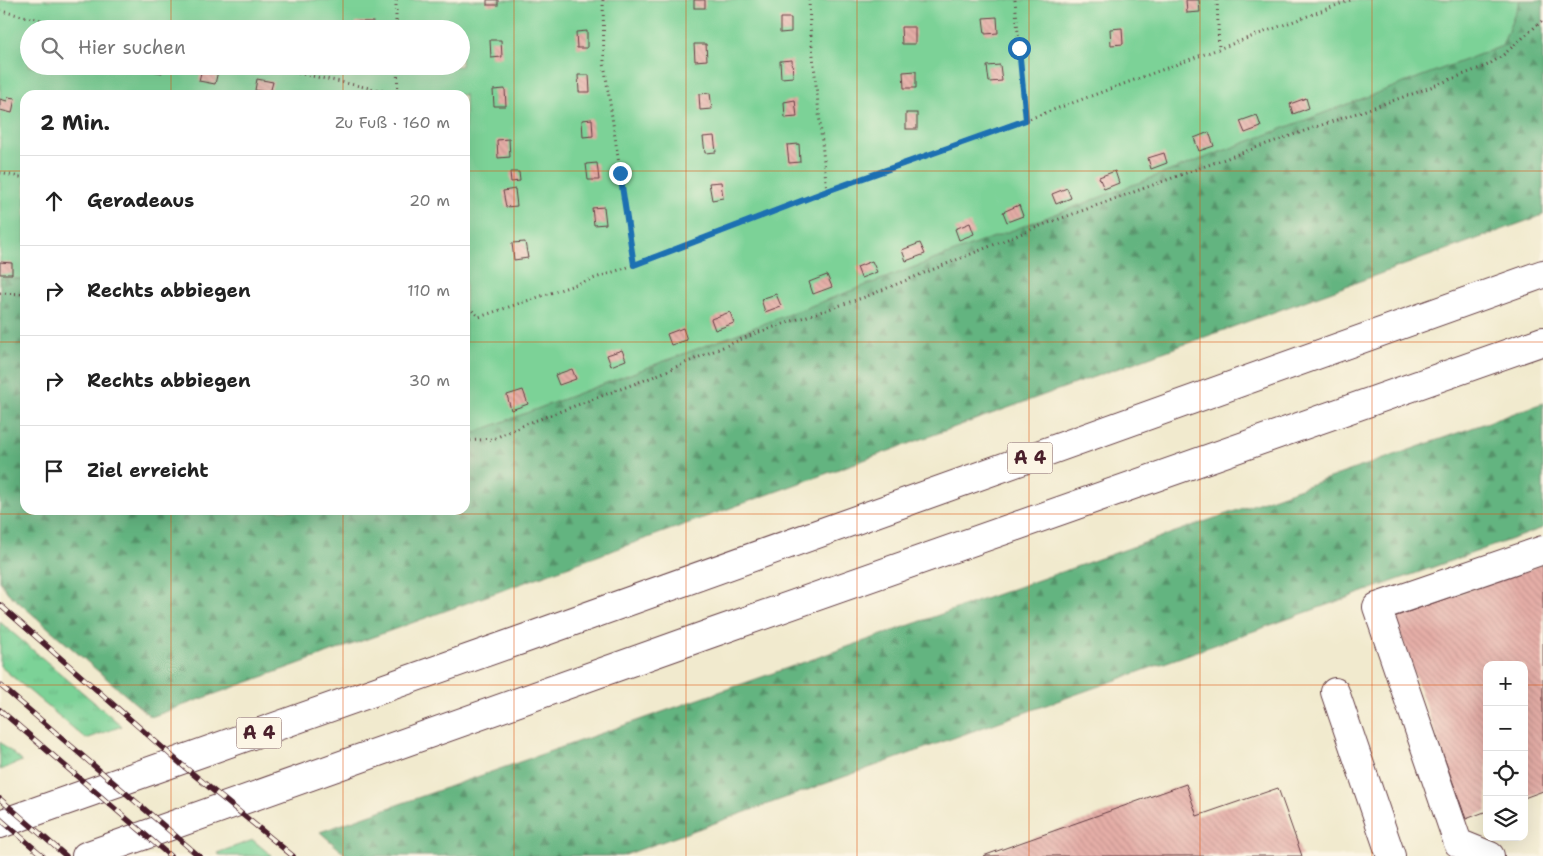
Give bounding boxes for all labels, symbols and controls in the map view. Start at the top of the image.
search box [20,20,470,75]
icon: search [38,34,66,62]
text: Hier suchen [78,35,186,60]
route start [1008,37,1031,60]
text: 2 Min. [40,109,110,137]
text: Zu Fuß · 160 m [335,112,450,133]
route end [609,162,632,185]
icon: ahead [40,187,68,215]
text: Geradeaus [87,188,194,213]
text: 20 m [409,190,450,211]
icon: right [40,277,68,305]
text: Rechts abbiegen [87,278,251,303]
text: 110 m [407,280,450,301]
icon: right [40,367,68,395]
text: Rechts abbiegen [87,368,251,393]
text: 30 m [409,370,450,391]
road number: A 4 [1008,442,1052,473]
icon: arrive [40,457,68,485]
text: Ziel erreicht [87,458,208,483]
map controls [1483,661,1528,841]
button: + [1483,661,1528,706]
button: − [1483,706,1528,751]
road number: A 4 [236,718,282,748]
button: locate [1483,751,1528,796]
button: layers [1483,796,1528,841]

